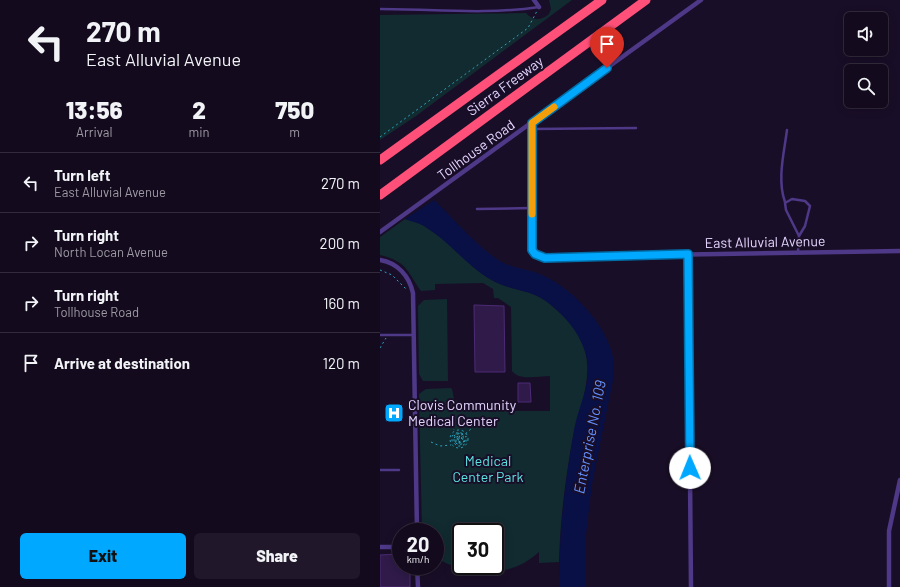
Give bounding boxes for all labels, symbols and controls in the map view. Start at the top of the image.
map controls [844,12,888,108]
button: sound [844,12,888,56]
text: 270 m [86,14,161,48]
icon: left [20,16,72,68]
pin [590,27,624,68]
icon: arrive [596,33,618,55]
text: East Alluvial Avenue [86,48,241,70]
street label: Sierra Freeway [463,52,547,119]
button: search [844,64,888,108]
text: 13:56 [66,95,123,124]
text: 2 [192,95,206,124]
text: 750 [275,95,314,124]
street label: Tollhouse Road [434,116,518,183]
text: Arrival [76,124,112,140]
text: min [188,124,209,140]
text: m [289,124,300,140]
text: Turn left [54,166,110,184]
icon: left [20,172,42,194]
text: 270 m [321,174,360,192]
text: East Alluvial Avenue [54,184,166,200]
text: Turn right [54,226,119,244]
icon: right [20,232,42,254]
street label: East Alluvial Avenue [705,232,825,251]
text: 200 m [320,234,360,252]
text: North Locan Avenue [54,244,168,260]
text: Turn right [54,286,119,304]
icon: right [20,292,42,314]
text: 160 m [323,294,360,312]
text: Tollhouse Road [54,304,139,320]
icon: arrive [20,352,42,374]
text: Arrive at destination [54,354,190,372]
text: 120 m [323,354,360,372]
water label: Enterprise No. 109 [569,378,609,495]
place label: Clovis Community Medical Center [408,396,517,429]
hospital icon: Clovis Community Medical Center [383,402,405,424]
position arrow [669,447,711,489]
park label: Medical Center Park [452,452,524,485]
speed limit sign: 30 [452,523,504,575]
text: 20 [407,532,429,556]
button: Exit [20,533,186,579]
button: Share [194,533,360,579]
text: km/h [407,553,429,565]

